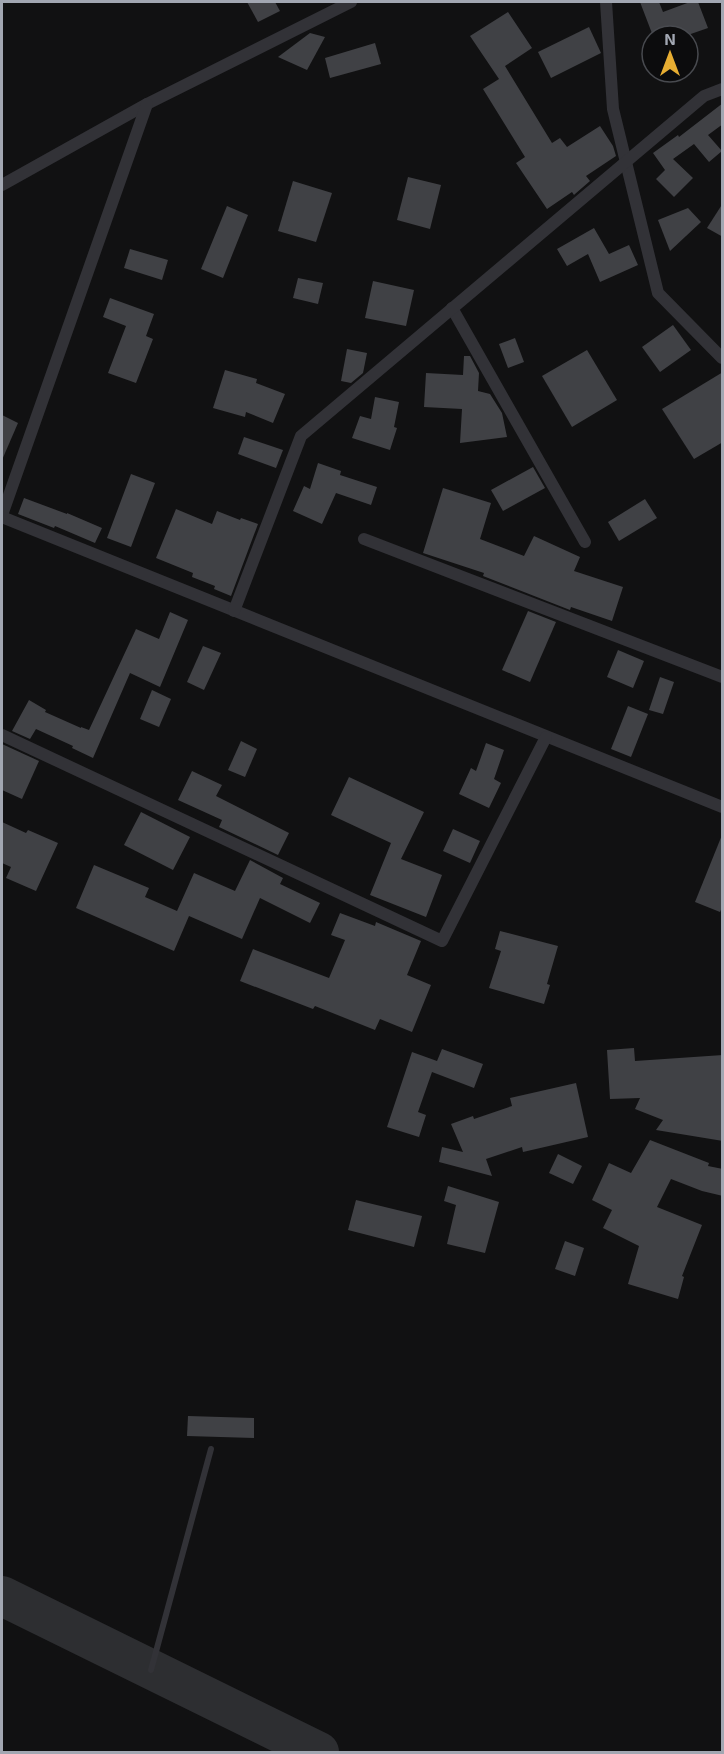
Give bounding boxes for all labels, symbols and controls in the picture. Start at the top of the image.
north arrow [640,24,700,84]
text: N [664,29,676,48]

